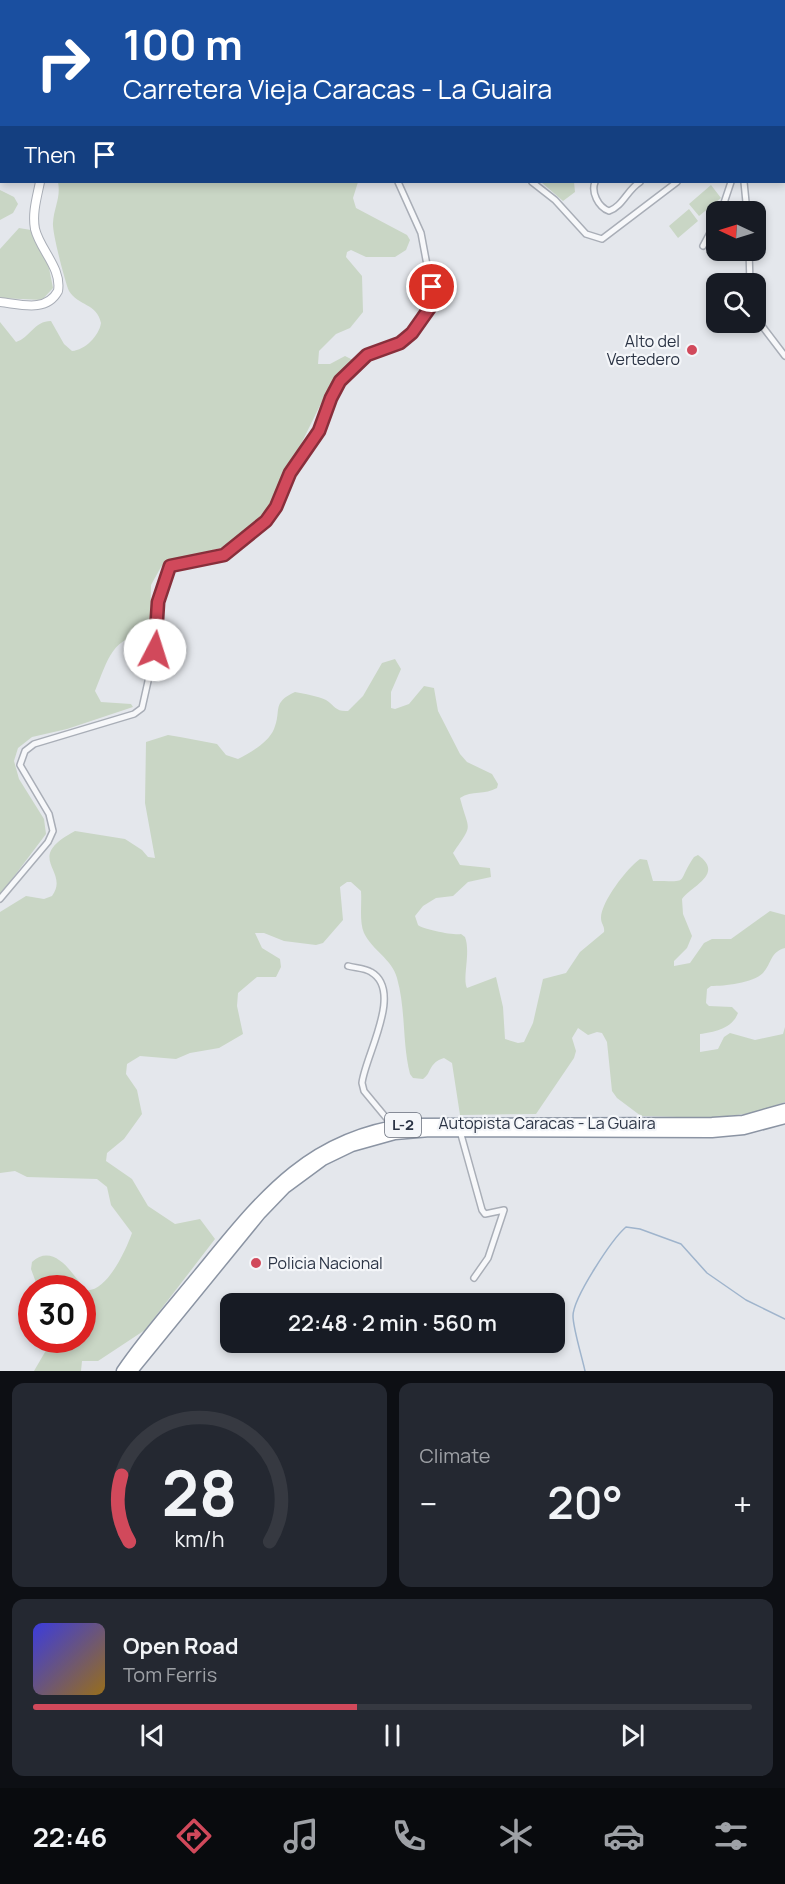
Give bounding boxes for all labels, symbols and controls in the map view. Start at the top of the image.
text: 100 m [123,15,243,73]
icon: right [24,24,102,102]
text: Carretera Vieja Caracas - La Guaira [123,70,552,107]
icon: arrive [88,138,121,171]
text: Then [24,140,76,170]
north arrow [706,201,766,261]
map controls [706,201,766,333]
pin [406,261,457,312]
icon: arrive [415,270,448,303]
button: search [706,273,766,333]
place label: Alto del Vertedero [607,330,680,370]
marker: Alto del Vertedero [685,343,699,357]
position arrow [123,618,187,682]
street label: Autopista Caracas - La Guaira [438,1112,656,1134]
road number: L-2 [385,1113,421,1137]
place label: Policia Nacional [268,1252,383,1274]
marker: Policia Nacional [249,1256,263,1270]
speed limit sign: 30 [18,1275,96,1353]
text: 22:48 · 2 min · 560 m [288,1308,497,1338]
text: Climate [420,1442,491,1469]
text: 28 [162,1449,237,1535]
text: 20° [547,1471,623,1533]
text: − [420,1481,437,1526]
text: + [733,1481,752,1526]
text: km/h [174,1524,224,1553]
text: Open Road [123,1631,238,1661]
text: Tom Ferris [123,1661,217,1688]
icon: previous [136,1719,169,1752]
icon: pause [376,1719,409,1752]
icon: next [616,1719,649,1752]
icon: directions [173,1815,215,1857]
icon: music [280,1815,322,1857]
icon: phone [388,1815,430,1857]
icon: climate [495,1815,537,1857]
icon: car [603,1815,645,1857]
icon: filters [710,1815,752,1857]
text: 22:46 [33,1818,107,1855]

